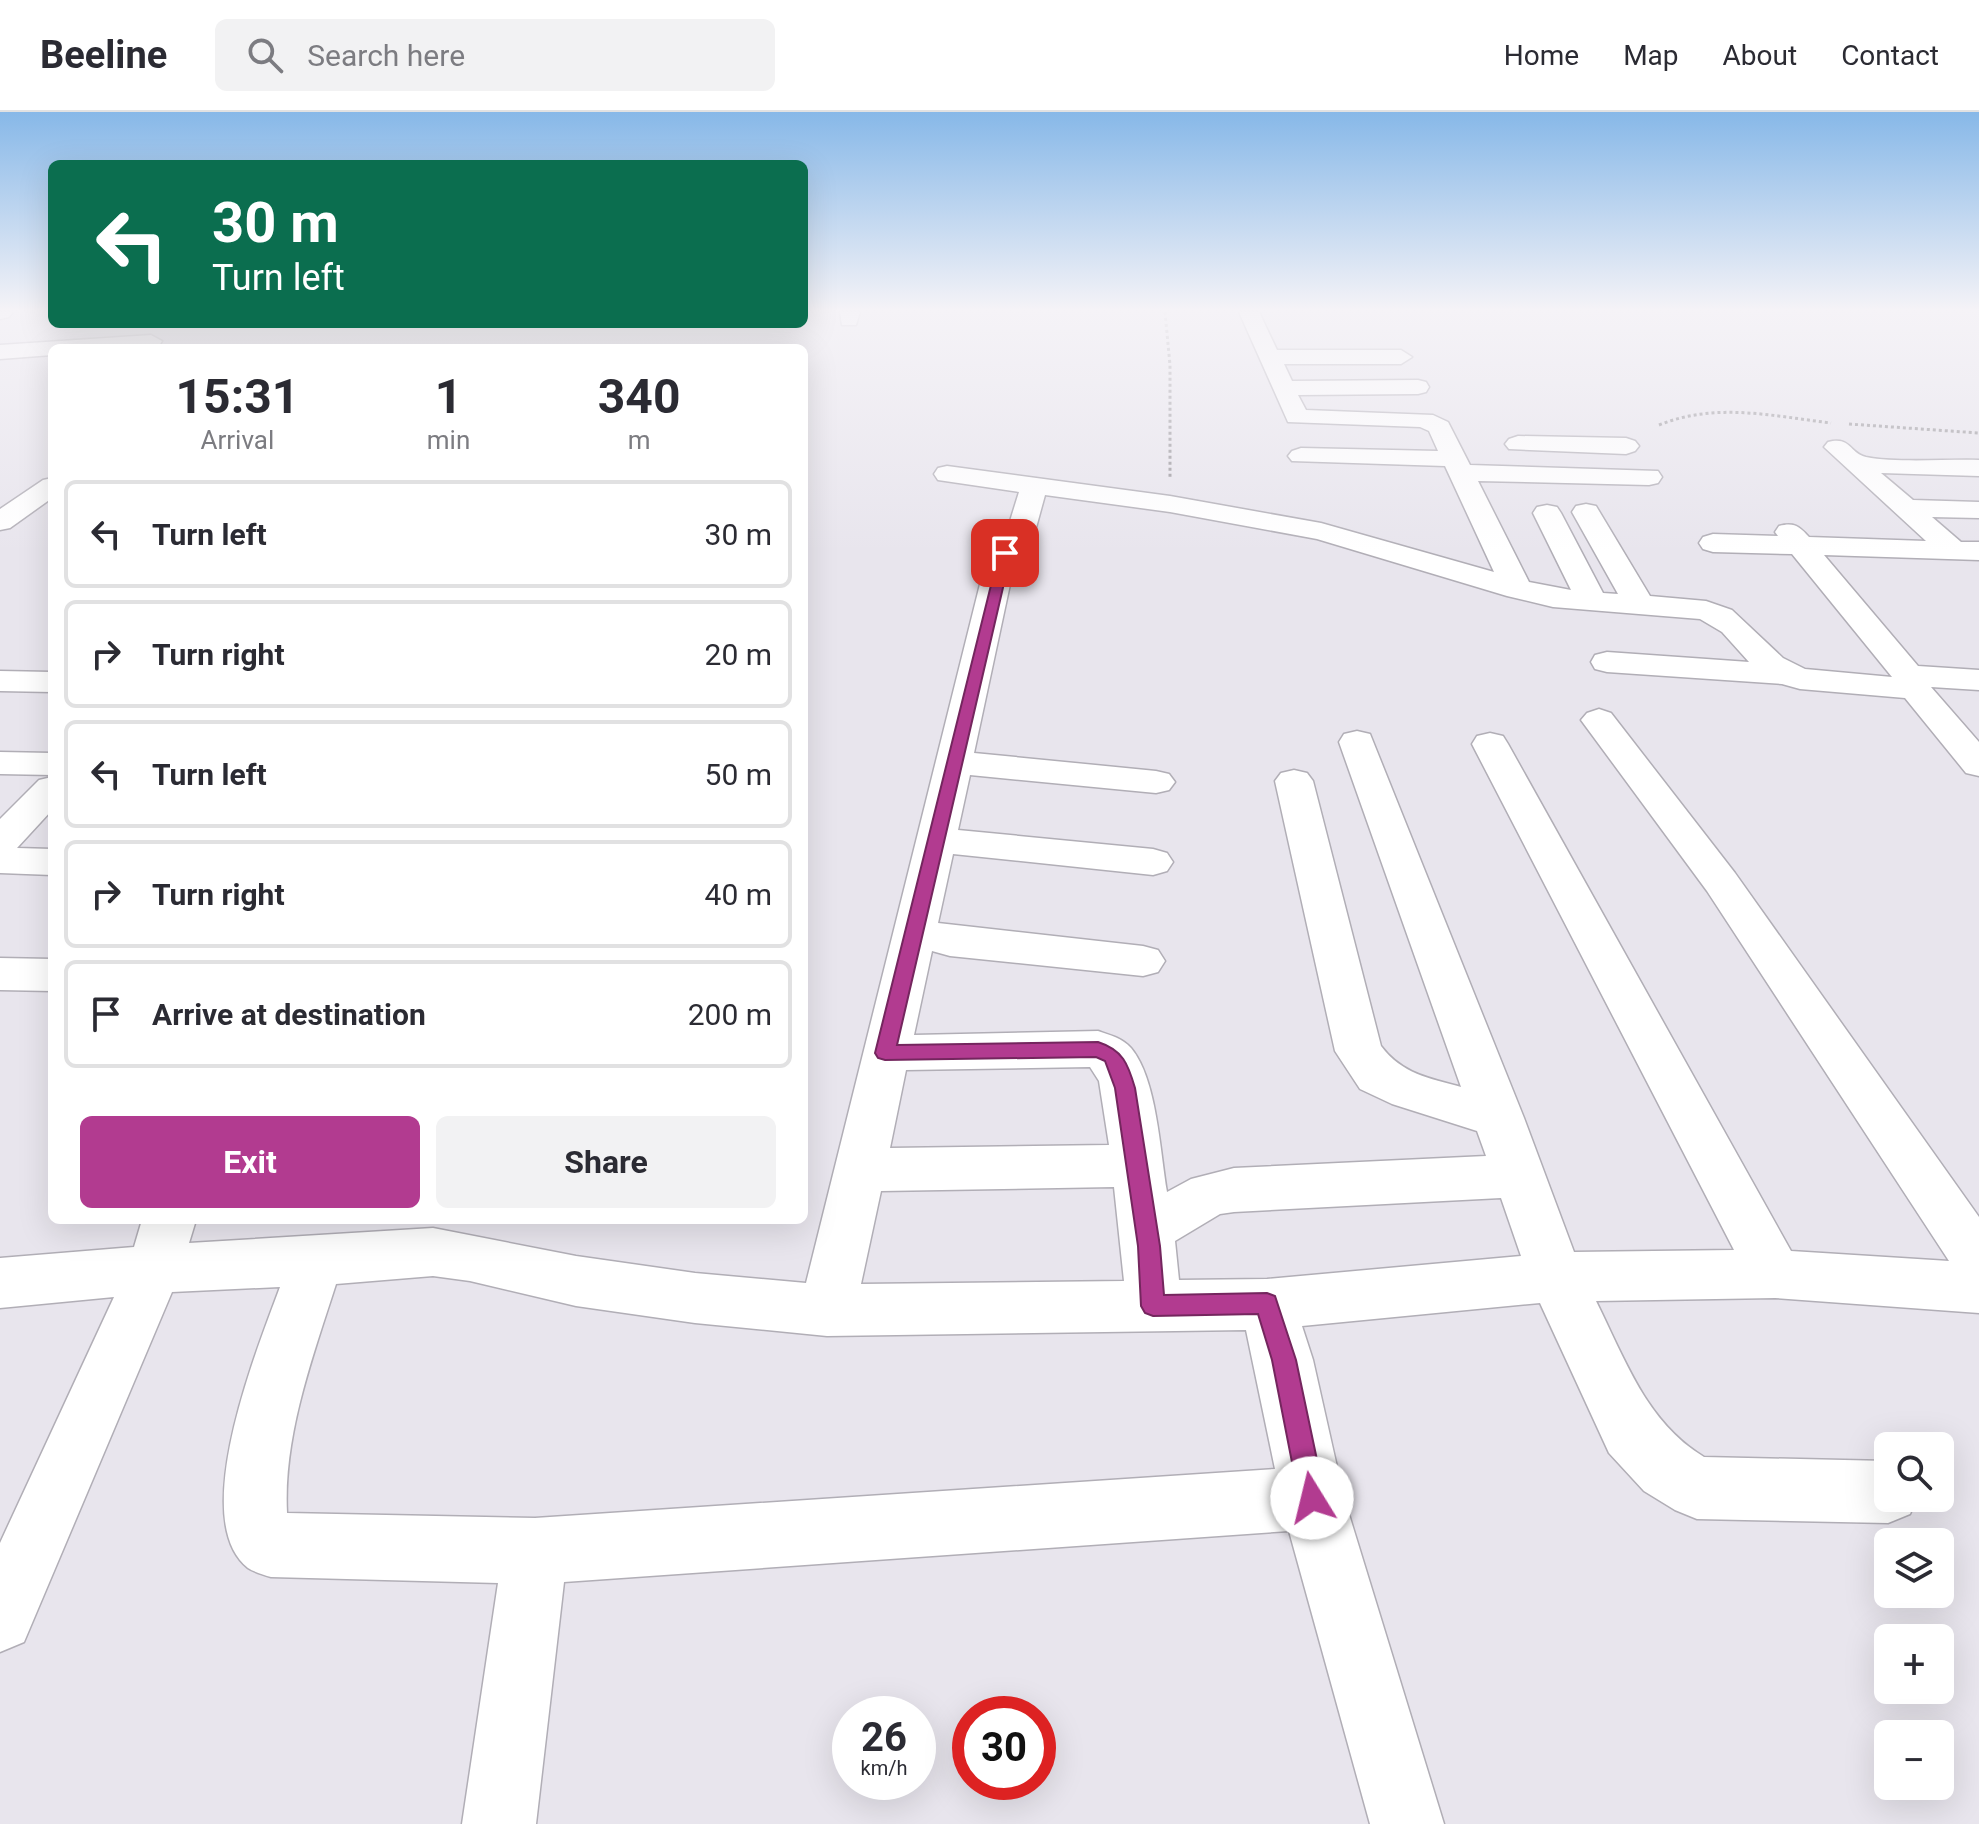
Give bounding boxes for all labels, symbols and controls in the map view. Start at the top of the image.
search box [215,19,775,91]
text: Beeline [40,33,167,77]
icon: search [243,33,287,77]
text: Search here [307,38,465,73]
text: Home [1504,39,1579,72]
text: Map [1623,39,1679,72]
text: About [1723,39,1797,72]
text: Contact [1841,39,1939,72]
text: 30 m [212,190,339,256]
icon: left [80,192,184,296]
text: Turn left [212,257,345,299]
text: 15:31 [176,368,299,425]
text: 1 [435,368,462,425]
text: 340 [598,368,680,425]
text: Arrival [201,425,274,455]
text: min [427,425,470,455]
text: m [628,425,651,455]
icon: left [84,512,128,556]
text: Turn left [152,517,267,552]
text: 30 m [705,517,772,552]
pin [971,519,1039,587]
icon: arrive [983,531,1027,575]
icon: right [84,632,128,676]
text: Turn right [152,637,285,672]
text: 20 m [705,637,772,672]
icon: left [84,752,128,796]
text: Turn left [152,757,267,792]
text: 50 m [705,757,772,792]
icon: right [84,872,128,916]
text: Turn right [152,877,285,912]
text: 40 m [705,877,772,912]
icon: arrive [84,992,128,1036]
text: Arrive at destination [152,997,426,1032]
text: 200 m [688,997,772,1032]
button: Exit [80,1116,420,1208]
button: Share [436,1116,776,1208]
map controls [1874,1432,1954,1800]
button: search [1874,1432,1954,1512]
position arrow [1270,1456,1354,1540]
button: layers [1874,1528,1954,1608]
button: + [1874,1624,1954,1704]
speed limit sign: 30 [952,1696,1056,1800]
text: 26 [861,1714,907,1761]
button: − [1874,1720,1954,1800]
text: km/h [861,1756,907,1780]

